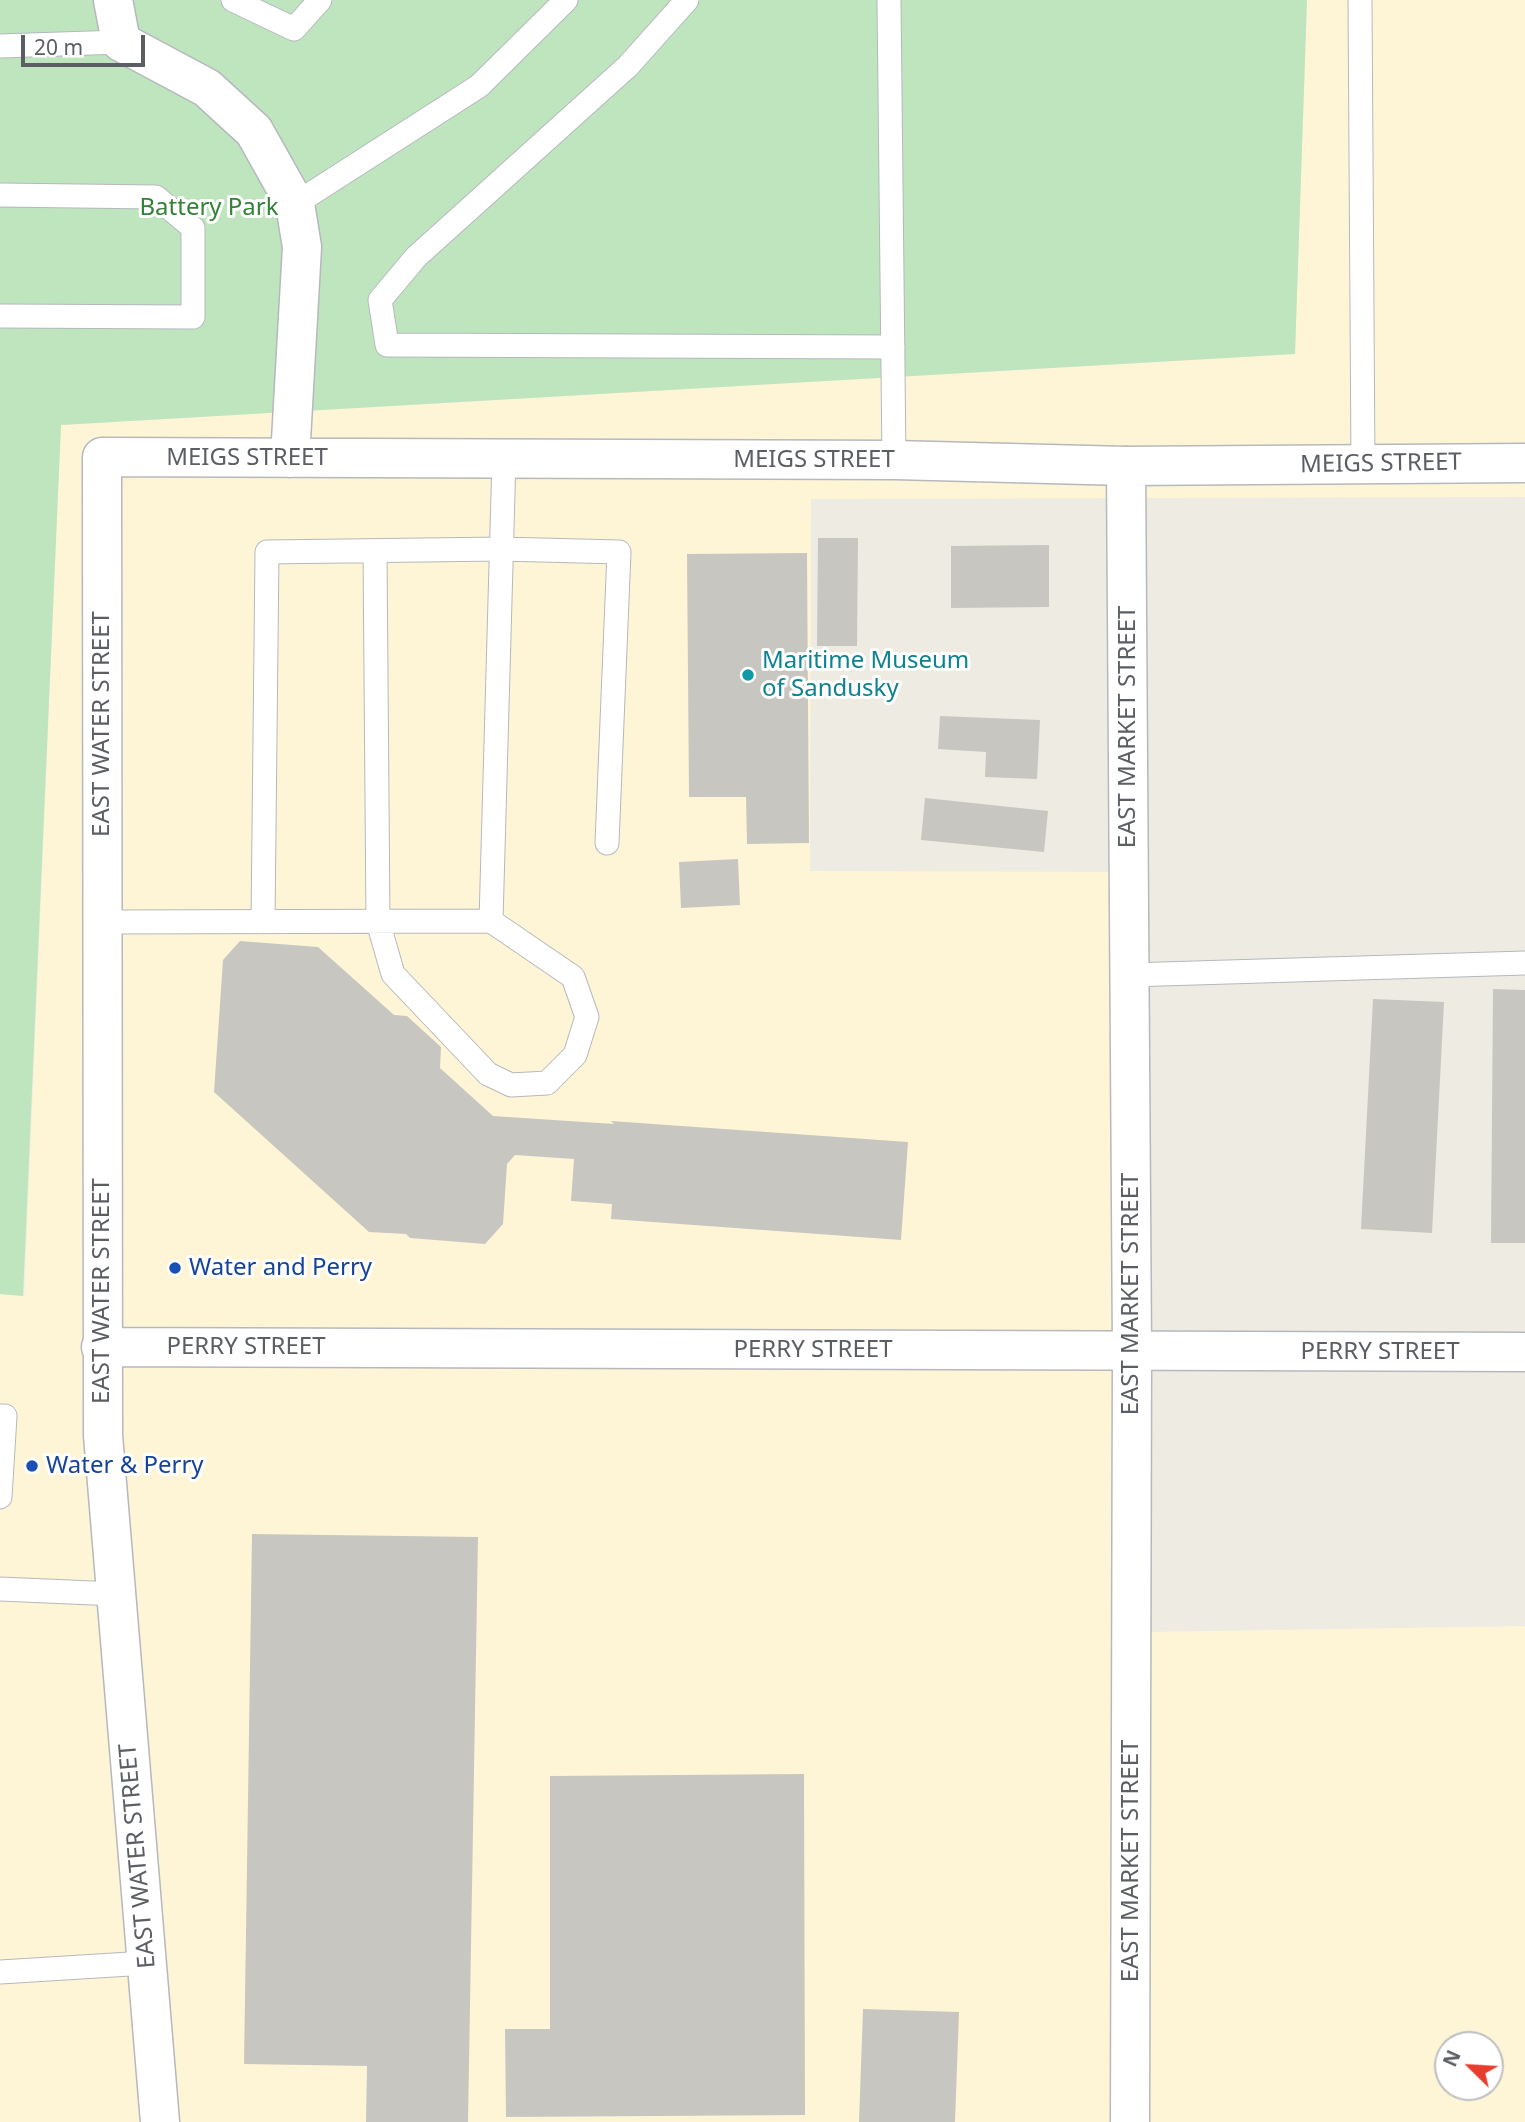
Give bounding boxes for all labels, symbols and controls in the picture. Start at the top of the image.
scale bar [24,21,149,65]
text: 20 m [34,33,83,61]
park label: Battery Park [139,194,279,222]
street label: MEIGS STREET [166,444,328,472]
street label: MEIGS STREET [733,446,895,474]
street label: MEIGS STREET [1300,448,1462,480]
street label: EAST MARKET STREET [1114,606,1142,848]
street label: EAST WATER STREET [88,611,116,837]
place label: Maritime Museum of Sandusky [762,647,969,703]
marker: Maritime Museum of Sandusky [740,667,756,683]
street label: EAST MARKET STREET [1117,1173,1145,1415]
street label: EAST WATER STREET [88,1178,116,1404]
place label: Water and Perry [189,1254,372,1282]
marker: Water and Perry [167,1260,183,1276]
street label: PERRY STREET [166,1333,326,1361]
street label: PERRY STREET [733,1336,893,1364]
street label: PERRY STREET [1300,1338,1460,1366]
place label: Water & Perry [46,1452,204,1480]
marker: Water & Perry [24,1458,40,1474]
street label: EAST MARKET STREET [1117,1740,1145,1982]
street label: EAST WATER STREET [114,1742,162,1970]
north arrow [1434,2031,1504,2101]
text: N [1437,2046,1467,2071]

